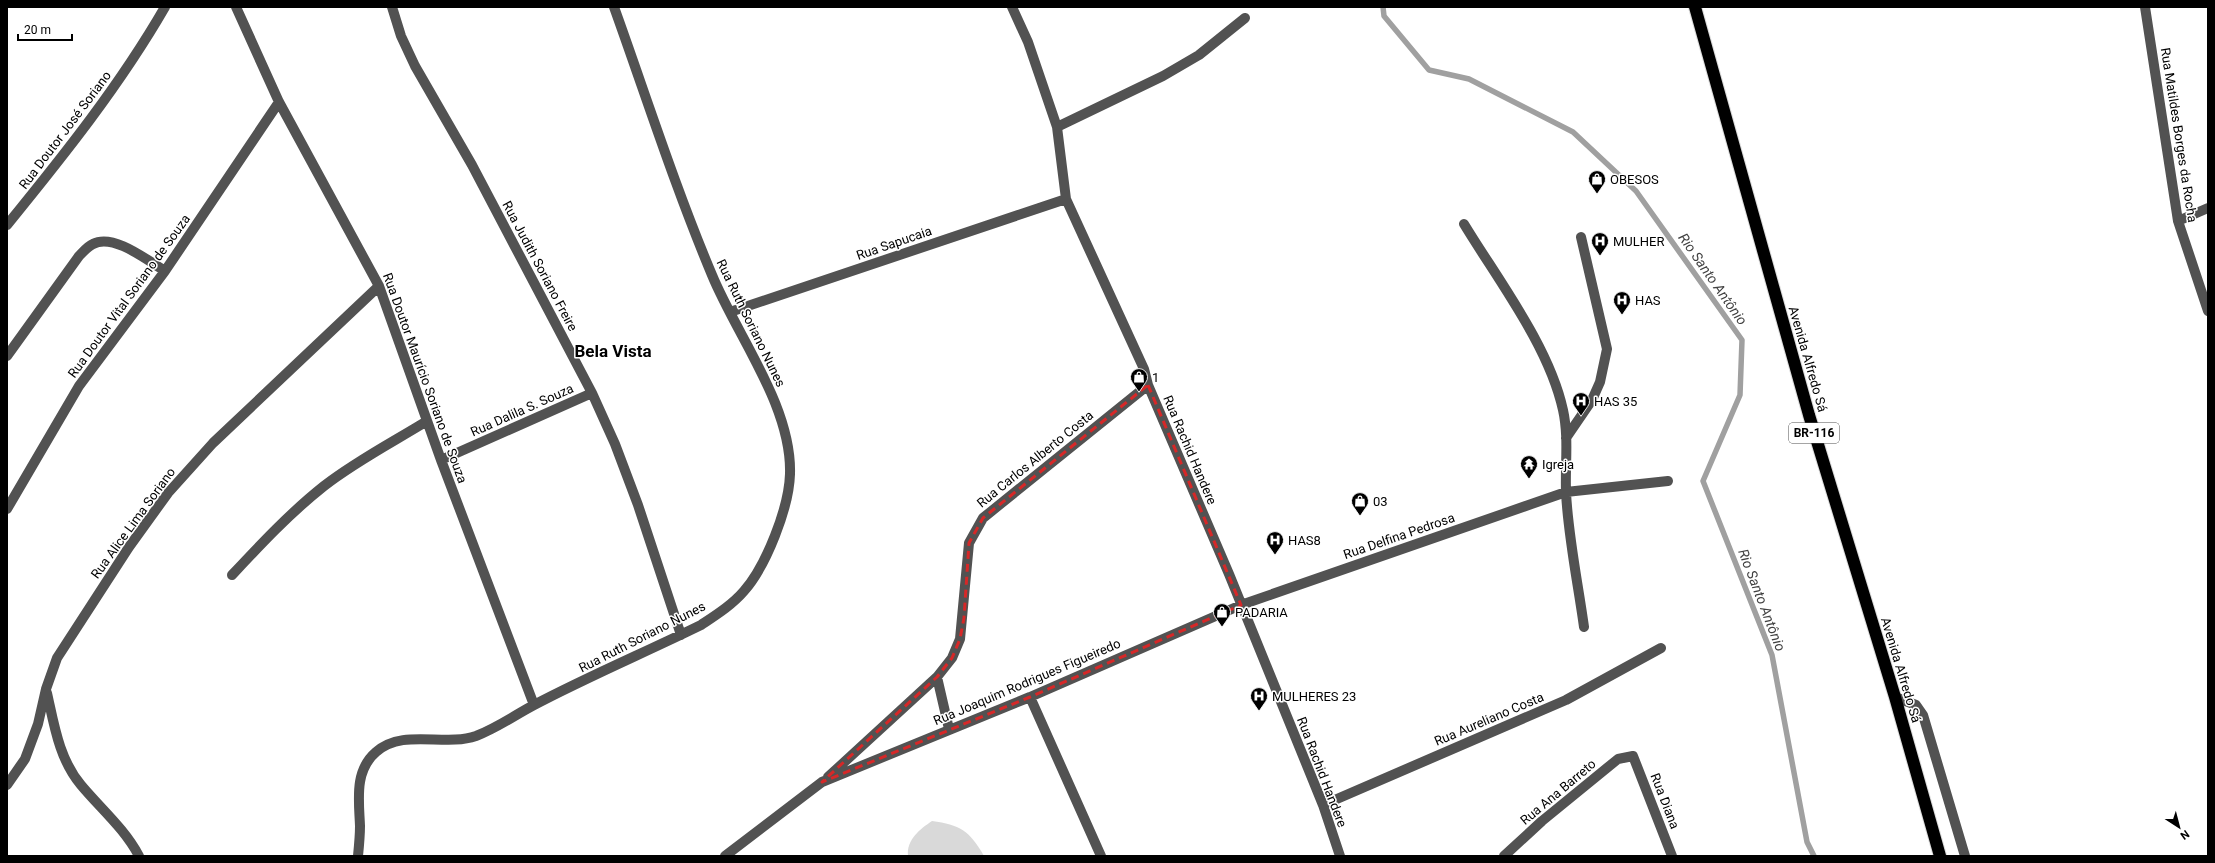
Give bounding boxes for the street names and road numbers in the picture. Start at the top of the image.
street label: Rua Matildes Borges da Rocha [2158,47,2200,223]
street label: Rua Doutor José Soriano [16,68,114,192]
street label: Rua Judith Soriano Freire [499,198,581,334]
street label: Rua Doutor Vital Soriano de Souza [65,212,193,380]
street label: Rua Sapucaia [854,223,934,263]
street label: Rua Ruth Soriano Nunes [714,257,789,390]
street label: Rua Doutor Maurício Soriano de Souza [380,271,470,485]
street label: Avenida Alfredo Sá [1786,304,1830,414]
street label: Rua Dalila S. Souza [468,381,576,439]
street label: Rua Rachid Handere [1160,393,1220,507]
street label: Rua Carlos Alberto Costa [974,407,1096,511]
road number: BR-116 [1789,423,1839,443]
street label: Rua Alice Lima Soriano [88,465,178,581]
street label: Rua Delfina Pedrosa [1341,510,1457,562]
street label: Rua Ruth Soriano Nunes [576,598,708,675]
street label: Avenida Alfredo Sá [1878,616,1924,724]
street label: Rua Joaquim Rodrigues Figueiredo [931,636,1123,728]
street label: Rua Aureliano Costa [1432,689,1546,749]
street label: Rua Rachid Handere [1294,715,1350,829]
street label: Rua Ana Barreto [1517,756,1599,828]
street label: Rua Diana [1648,771,1682,831]

